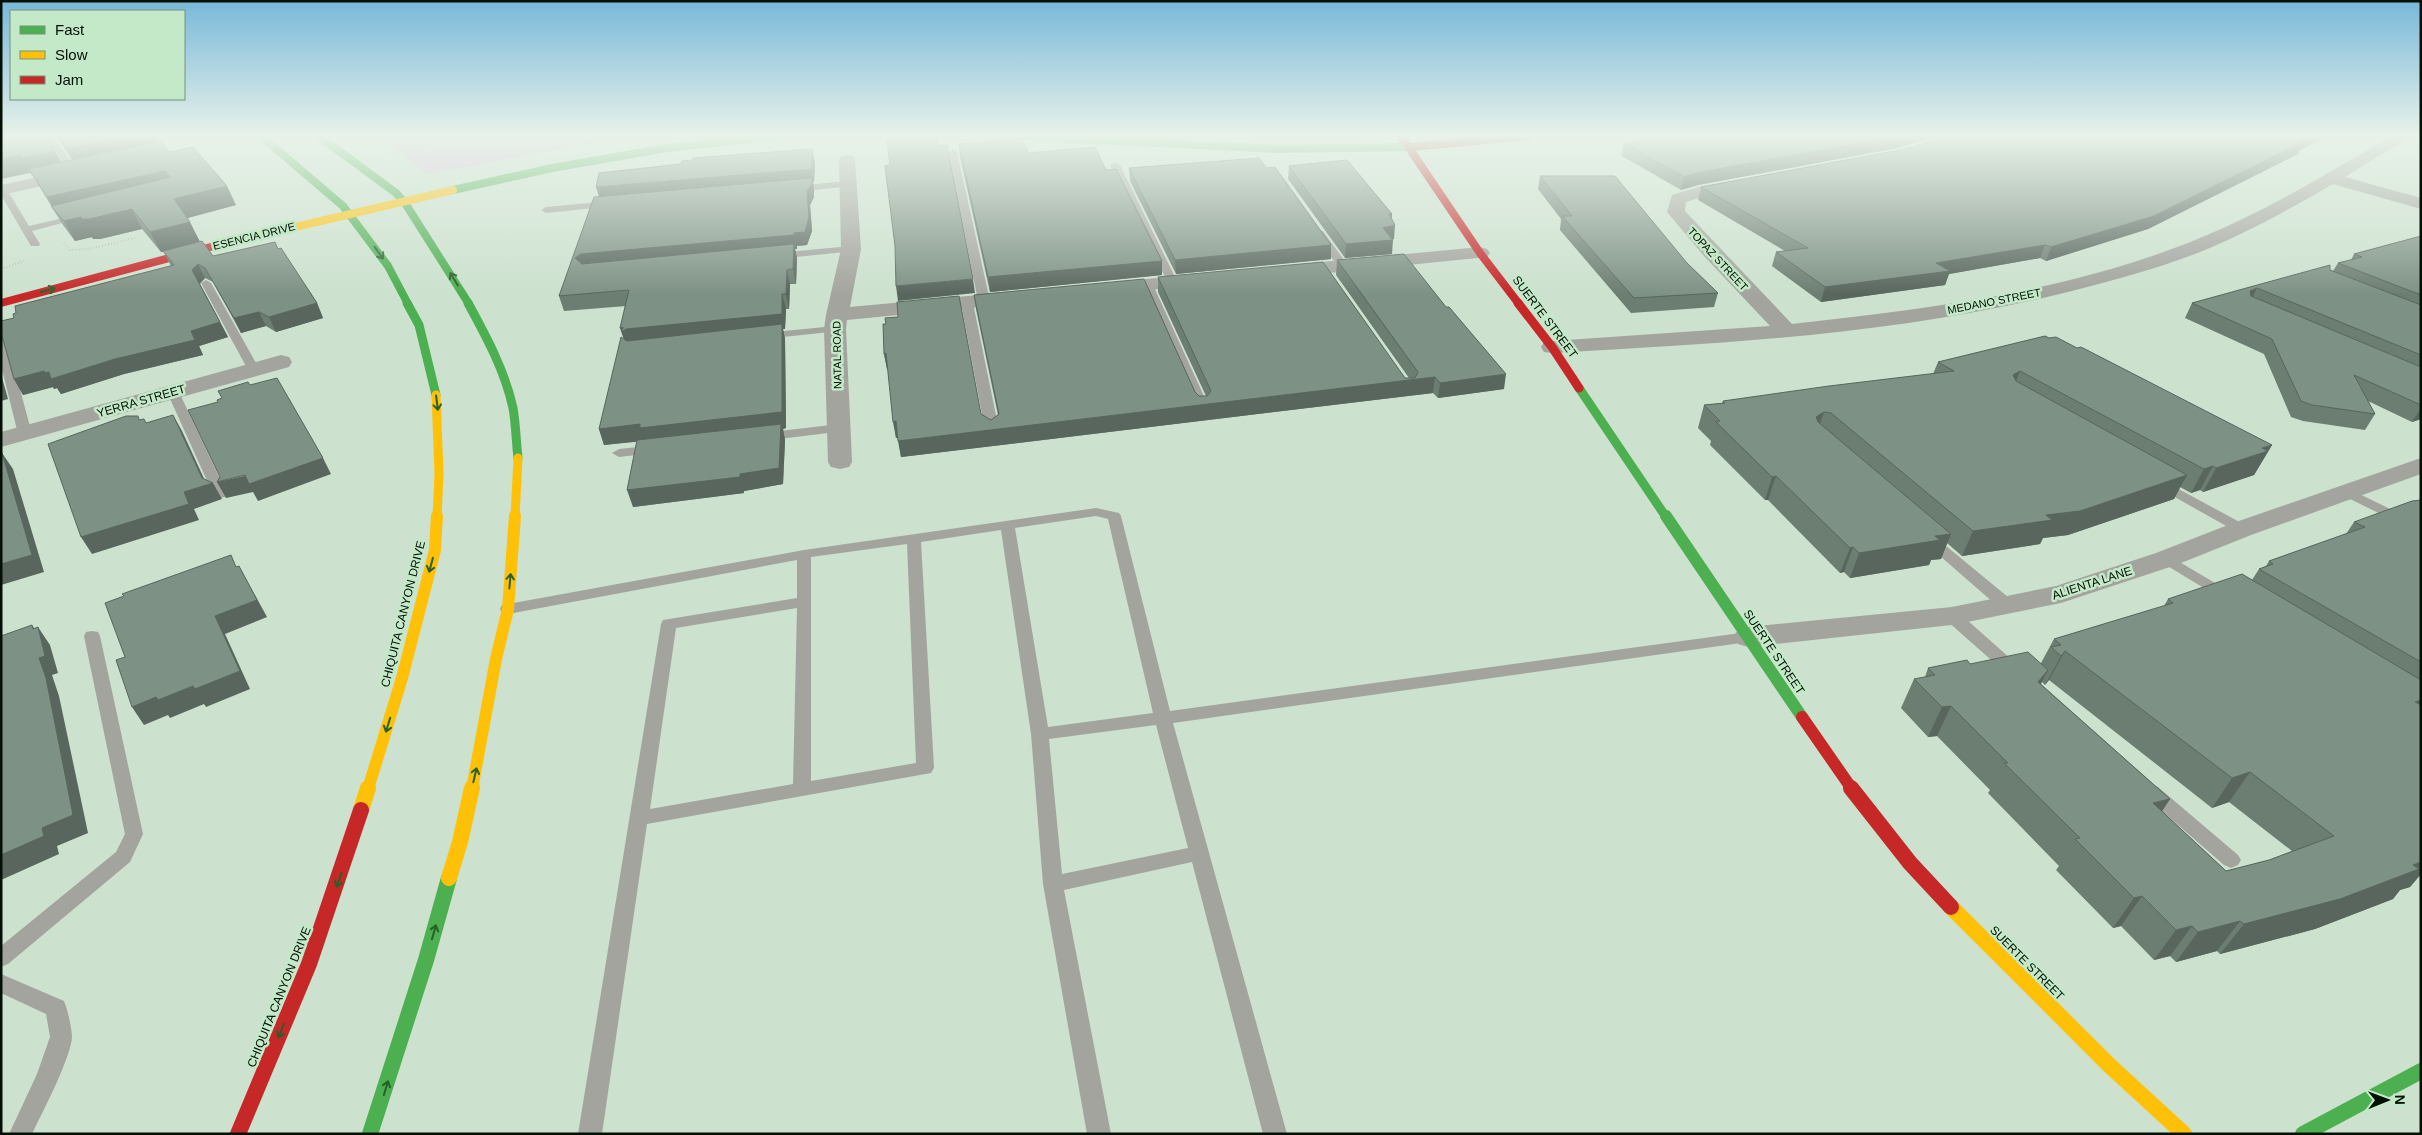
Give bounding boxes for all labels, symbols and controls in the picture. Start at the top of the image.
legend [10,10,185,100]
text: Fast [55,21,85,38]
text: Slow [55,46,88,63]
text: Jam [55,71,83,88]
street label: ESENCIA DRIVE [212,220,296,252]
street label: TOPAZ STREET [1686,225,1751,293]
one-way arrow [374,246,384,260]
one-way arrow [448,273,458,287]
street label: SUERTE STREET [1510,273,1581,361]
one-way arrow [40,284,56,294]
street label: MEDANO STREET [1946,286,2042,316]
street label: NATAL ROAD [830,321,844,389]
street label: YERRA STREET [95,381,187,420]
one-way arrow [432,395,442,411]
street label: CHIQUITA CANYON DRIVE [378,539,428,689]
one-way arrow [425,556,435,572]
street label: ALIENTA LANE [2050,563,2134,603]
one-way arrow [506,573,515,589]
street label: SUERTE STREET [1740,607,1808,698]
one-way arrow [383,716,393,732]
one-way arrow [471,768,480,784]
one-way arrow [334,871,343,887]
street label: SUERTE STREET [1987,923,2067,1003]
street label: CHIQUITA CANYON DRIVE [244,925,314,1069]
one-way arrow [430,925,439,941]
one-way arrow [276,1023,285,1038]
north arrow [2362,1075,2412,1125]
one-way arrow [382,1080,391,1096]
text: N [2392,1095,2408,1105]

